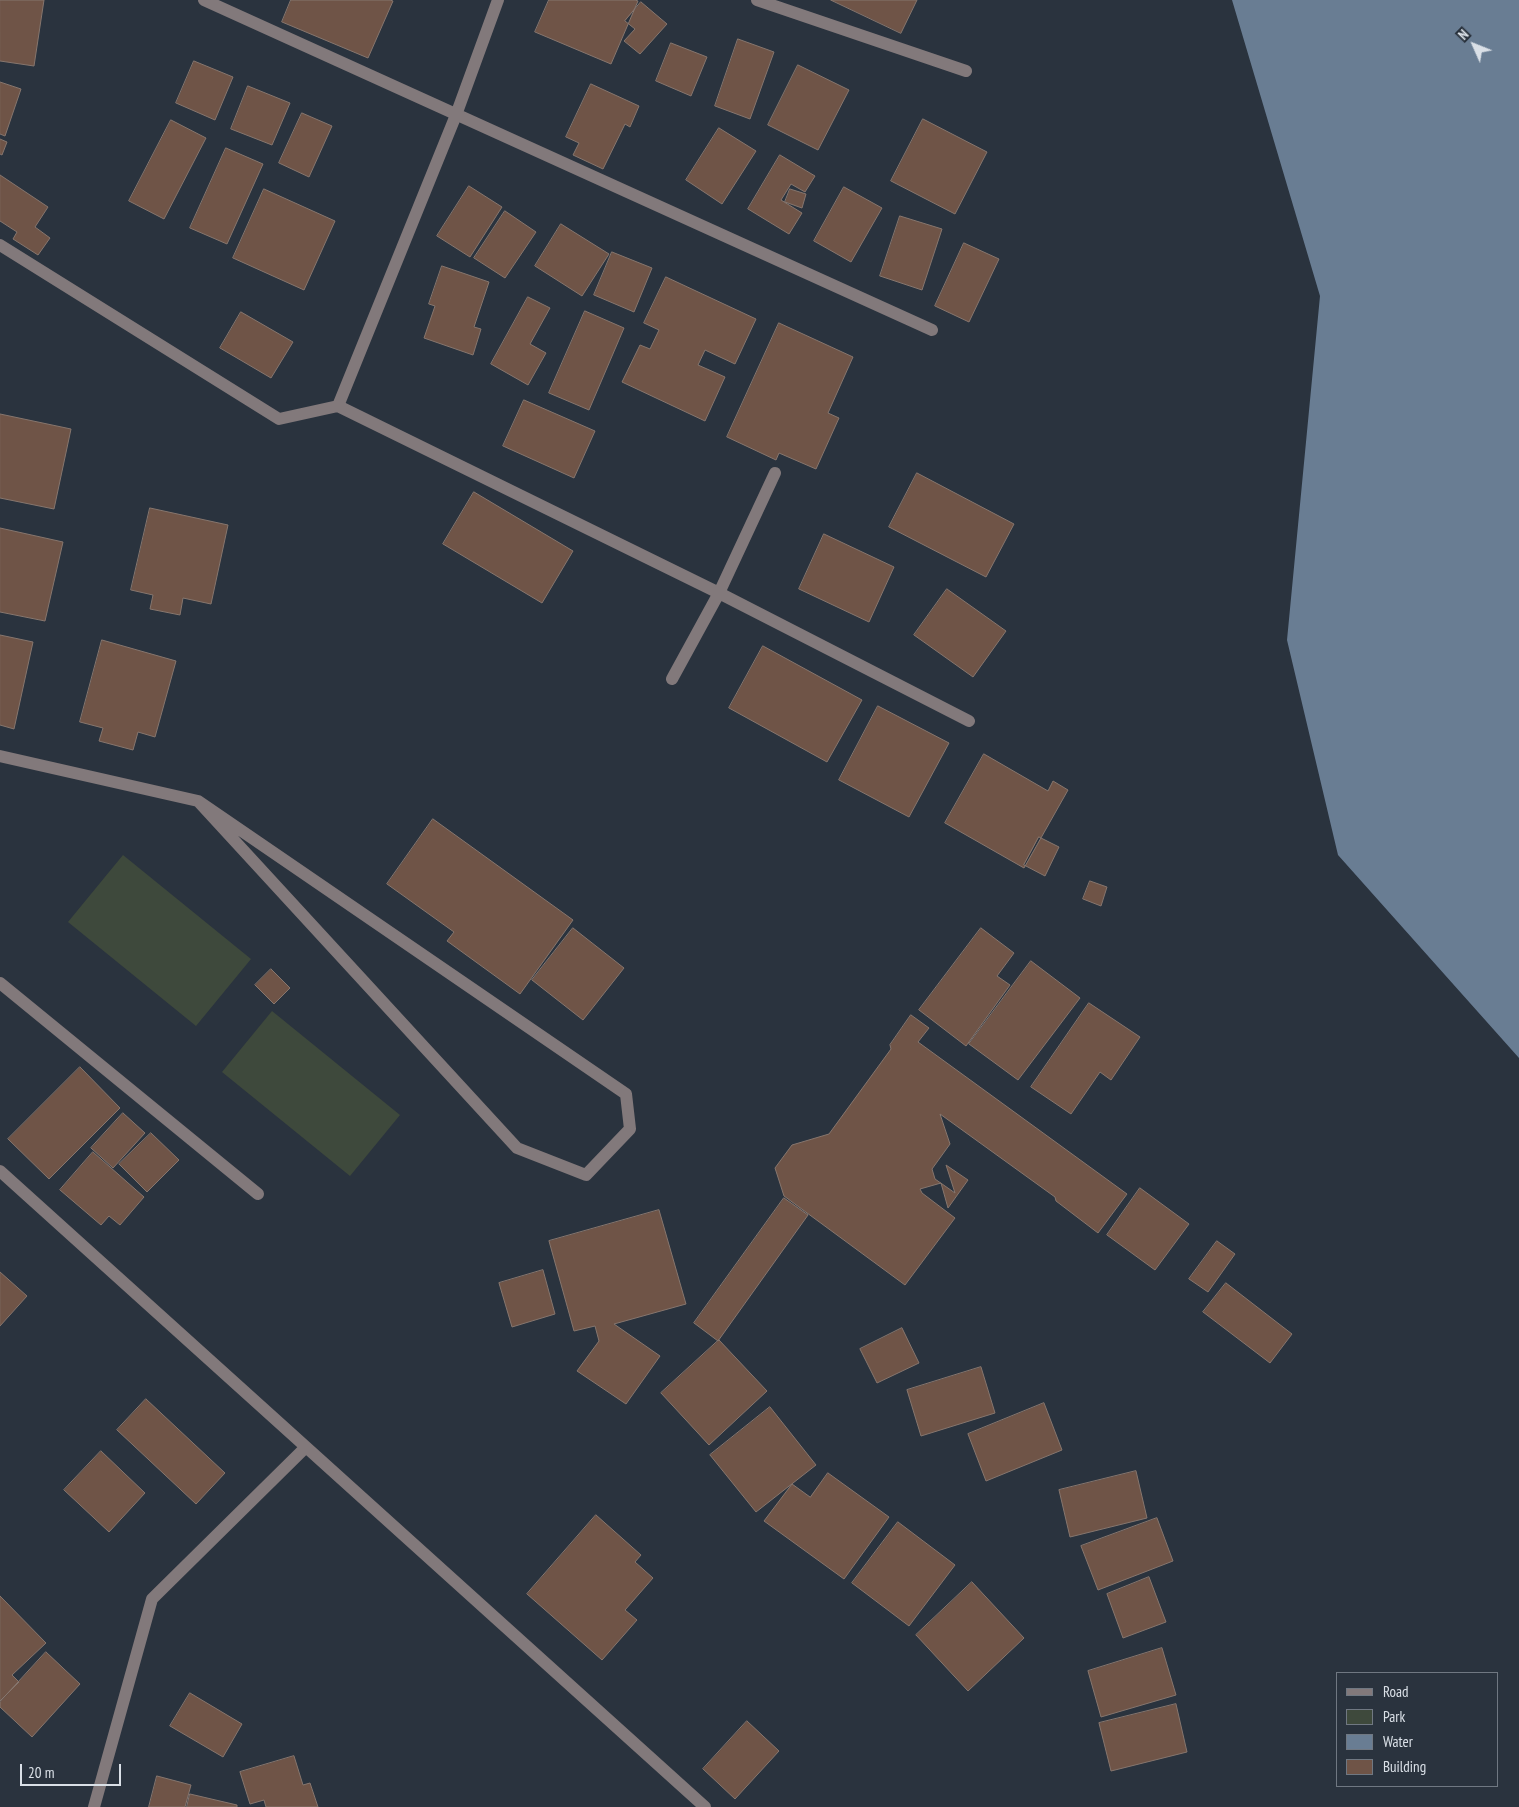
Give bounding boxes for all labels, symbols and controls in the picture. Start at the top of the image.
north arrow [1449,20,1499,70]
text: N [1454,26,1472,44]
legend [1336,1672,1499,1787]
text: Road [1383,1682,1409,1701]
text: Park [1383,1707,1405,1726]
text: Water [1383,1732,1413,1751]
scale bar [22,1754,124,1786]
text: Building [1383,1757,1426,1776]
text: 20 m [28,1763,54,1782]

